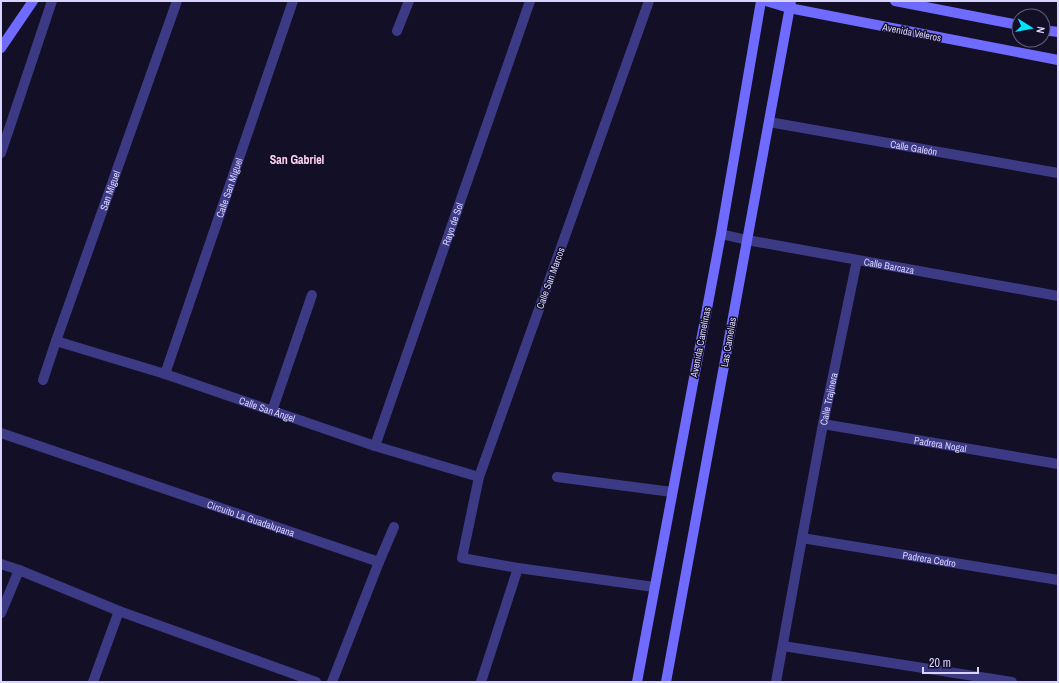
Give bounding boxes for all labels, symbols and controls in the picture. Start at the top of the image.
north arrow [1011,8,1051,48]
street label: Avenida Veleros [880,20,942,45]
text: N [1033,25,1048,34]
street label: Calle Galeón [889,138,938,159]
district label: San Gabriel [270,152,325,168]
street label: Calle San Miguel [213,156,246,220]
street label: San Miguel [97,169,123,212]
street label: Rayo de Sol [439,201,466,247]
street label: Calle San Marcos [533,246,568,311]
street label: Calle Barcaza [863,255,916,277]
street label: Avenida Camelinas [687,306,714,379]
street label: Las Camelias [718,316,739,368]
street label: Calle Trajinera [817,371,841,426]
street label: Calle San Ángel [237,394,297,425]
street label: Padrera Nogal [913,434,968,455]
street label: Circuito La Guadalupana [205,498,297,540]
street label: Padrera Cedro [902,549,957,570]
scale bar [923,649,978,675]
text: 20 m [929,655,951,671]

